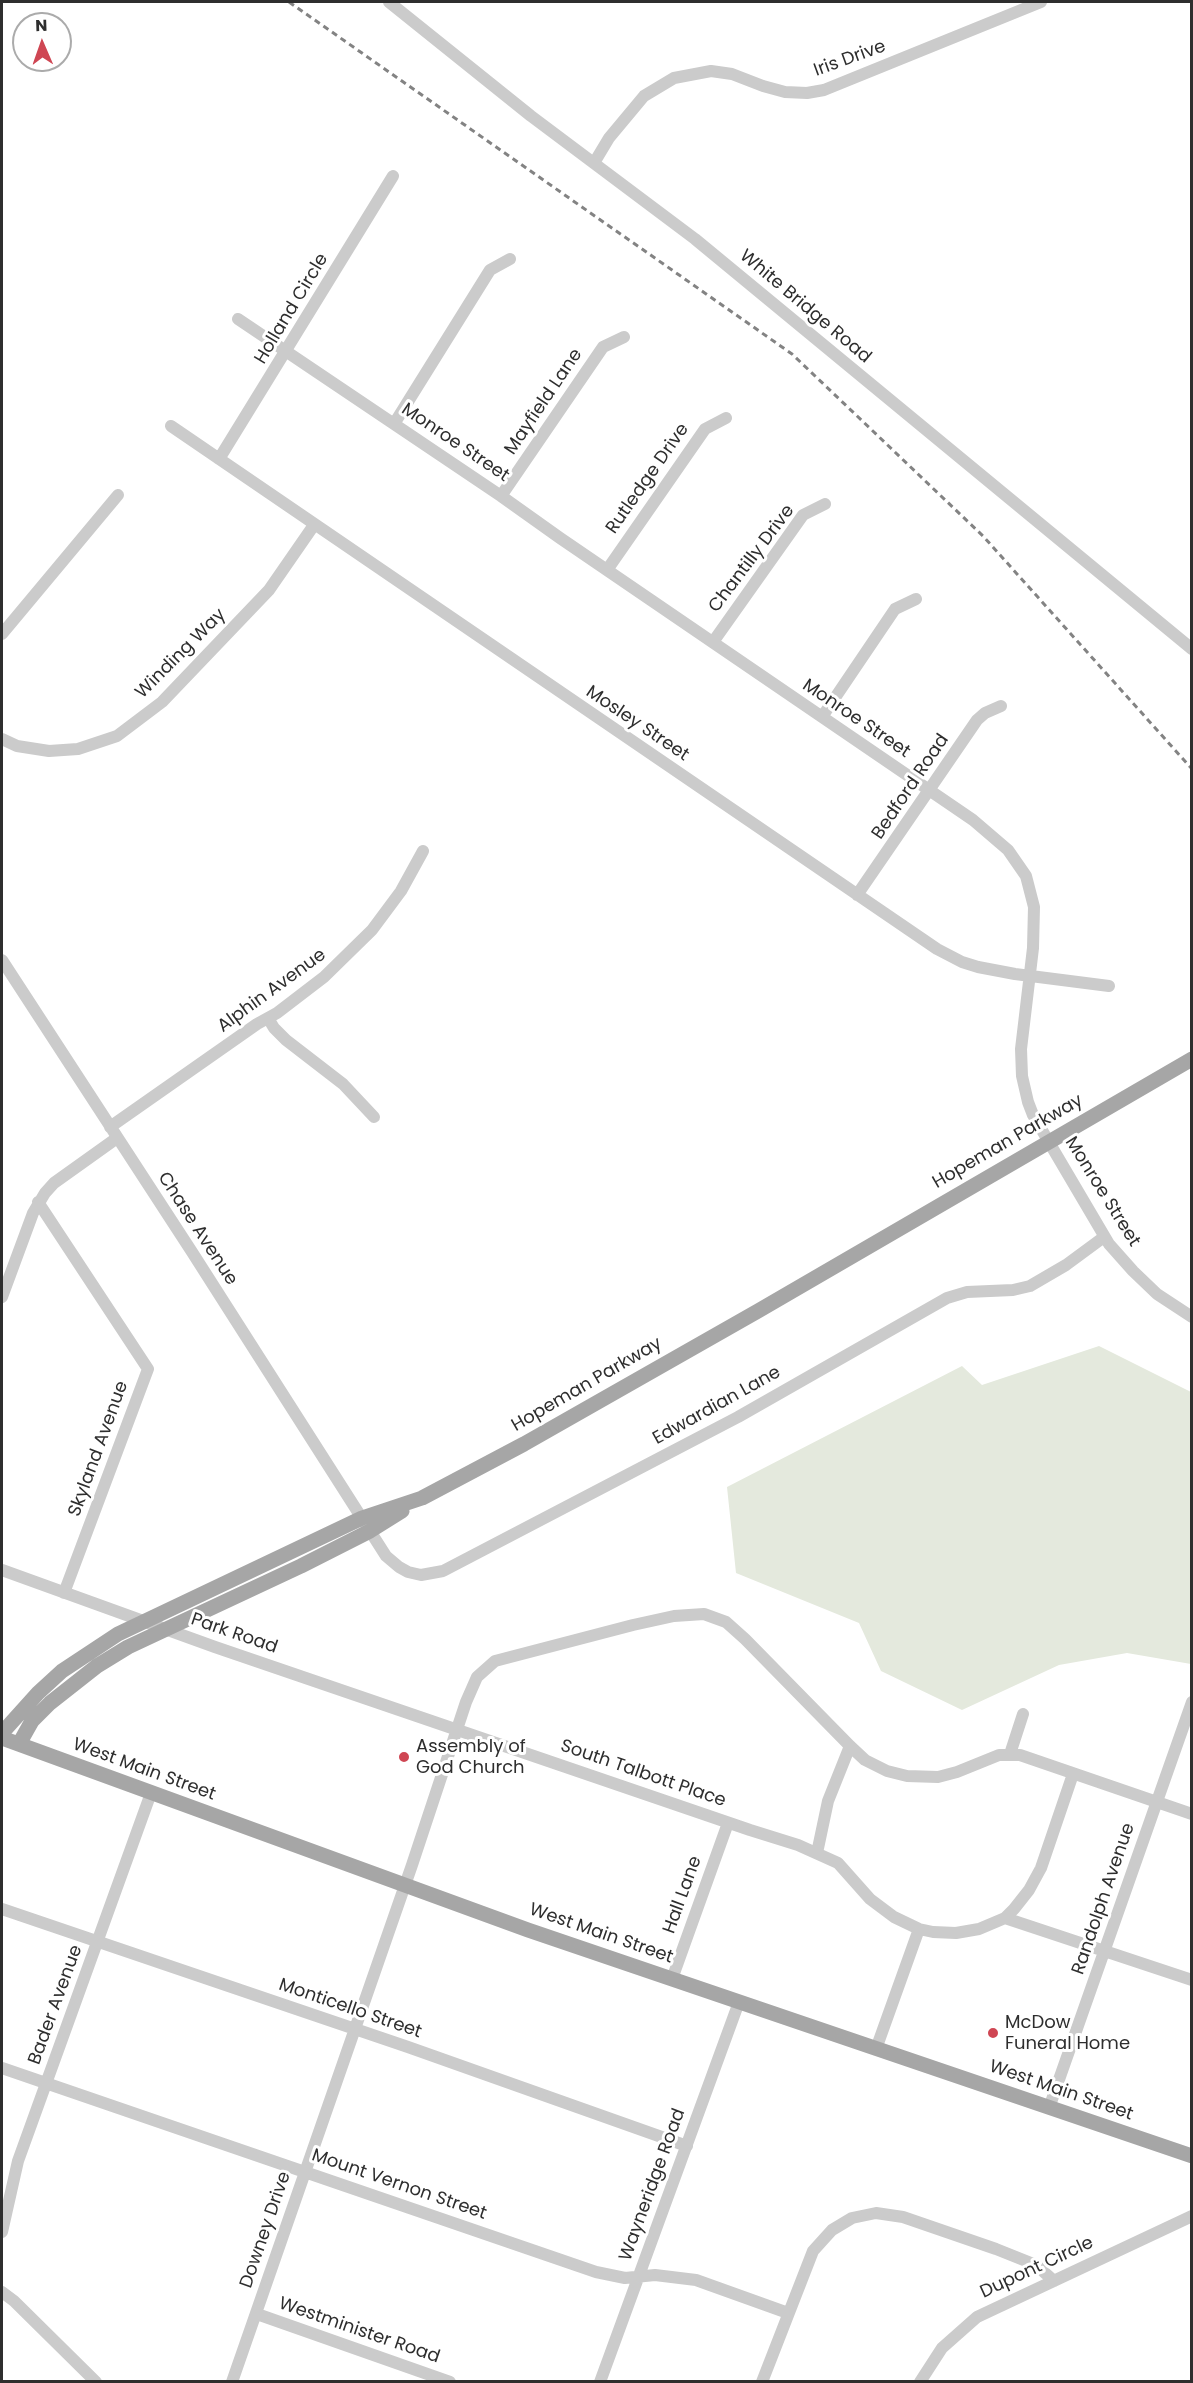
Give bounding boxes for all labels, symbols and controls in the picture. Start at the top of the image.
north arrow [12,12,72,72]
text: N [35,14,48,37]
street label: Iris Drive [811,36,889,82]
street label: White Bridge Road [735,246,875,368]
street label: Holland Circle [251,250,333,368]
street label: Mayfield Lane [501,345,587,459]
street label: Monroe Street [397,399,513,487]
street label: Rutledge Drive [602,420,694,538]
street label: Chantilly Drive [705,501,799,617]
street label: Winding Way [131,604,231,704]
street label: Monroe Street [798,675,914,763]
street label: Mosley Street [581,682,693,766]
street label: Bedford Road [868,730,954,844]
street label: Alphin Avenue [214,944,330,1038]
street label: Hopeman Parkway [929,1090,1087,1194]
street label: Monroe Street [1060,1133,1144,1251]
street label: Chase Avenue [152,1168,242,1290]
street label: Hopeman Parkway [508,1333,666,1437]
street label: Edwardian Lane [649,1362,785,1450]
street label: Skyland Avenue [64,1378,134,1520]
street label: Park Road [188,1609,280,1659]
street label: West Main Street [70,1734,218,1806]
place label: Assembly of God Church [416,1736,526,1778]
street label: South Talbott Place [557,1736,729,1812]
marker: Assembly of God Church [397,1750,411,1764]
street label: Randolph Avenue [1068,1820,1140,1978]
street label: Hall Lane [659,1853,707,1937]
street label: West Main Street [526,1899,676,1969]
street label: Bader Avenue [24,1942,88,2068]
street label: Monticello Street [276,1974,424,2044]
place label: McDow Funeral Home [1005,2012,1130,2054]
marker: McDow Funeral Home [986,2026,1000,2040]
street label: West Main Street [986,2056,1136,2126]
street label: Wayneridge Road [615,2106,691,2264]
street label: Mount Vernon Street [309,2145,489,2225]
street label: Downey Drive [236,2169,296,2291]
street label: Dupont Circle [977,2232,1097,2304]
street label: Westminister Road [276,2293,442,2369]

